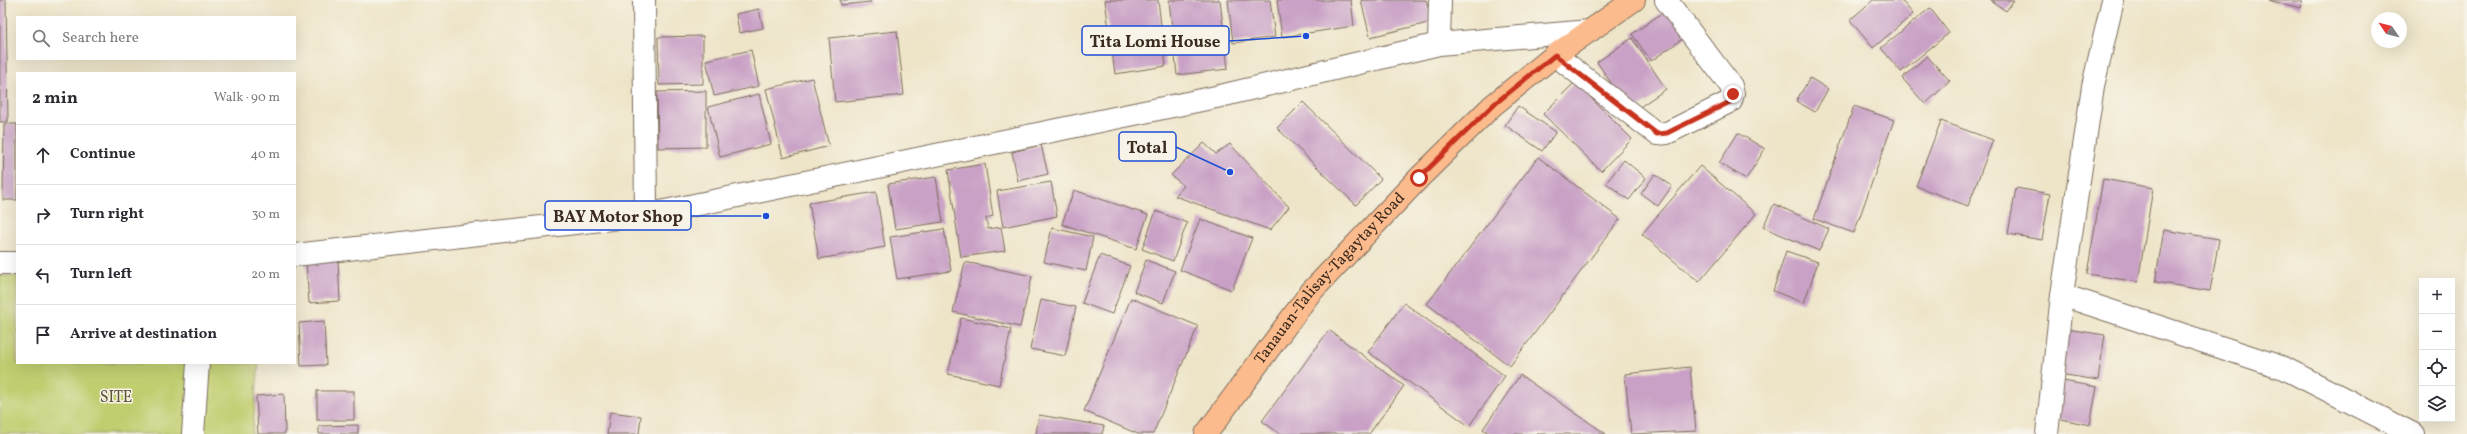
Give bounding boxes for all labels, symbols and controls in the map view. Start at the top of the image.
north arrow [2371,12,2407,48]
search box [16,16,296,60]
callout: Tita Lomi House [1082,26,1229,55]
icon: search [30,27,52,49]
text: Search here [62,28,139,49]
text: Tita Lomi House [1090,31,1221,54]
route end [1724,85,1742,103]
text: 2 min [32,87,78,110]
text: Walk · 90 m [214,89,280,107]
callout: Total [1119,132,1176,161]
text: Total [1127,137,1168,160]
icon: ahead [32,144,54,166]
text: Continue [70,144,135,165]
text: 40 m [251,146,280,164]
route start [1410,169,1428,187]
street label: Tanauan-Talisay-Tagaytay Road [1250,188,1410,369]
callout: BAY Motor Shop [545,201,691,230]
icon: right [32,204,54,226]
text: Turn right [70,204,144,225]
text: 30 m [252,206,280,224]
text: BAY Motor Shop [553,206,683,229]
icon: left [32,264,54,286]
text: Turn left [70,264,132,285]
text: 20 m [251,266,280,284]
map controls [2419,278,2455,422]
button: + [2419,278,2455,314]
button: − [2419,314,2455,350]
icon: arrive [32,324,54,346]
text: Arrive at destination [70,324,217,345]
button: locate [2419,350,2455,386]
button: layers [2419,386,2455,422]
park label: SITE [100,387,132,409]

